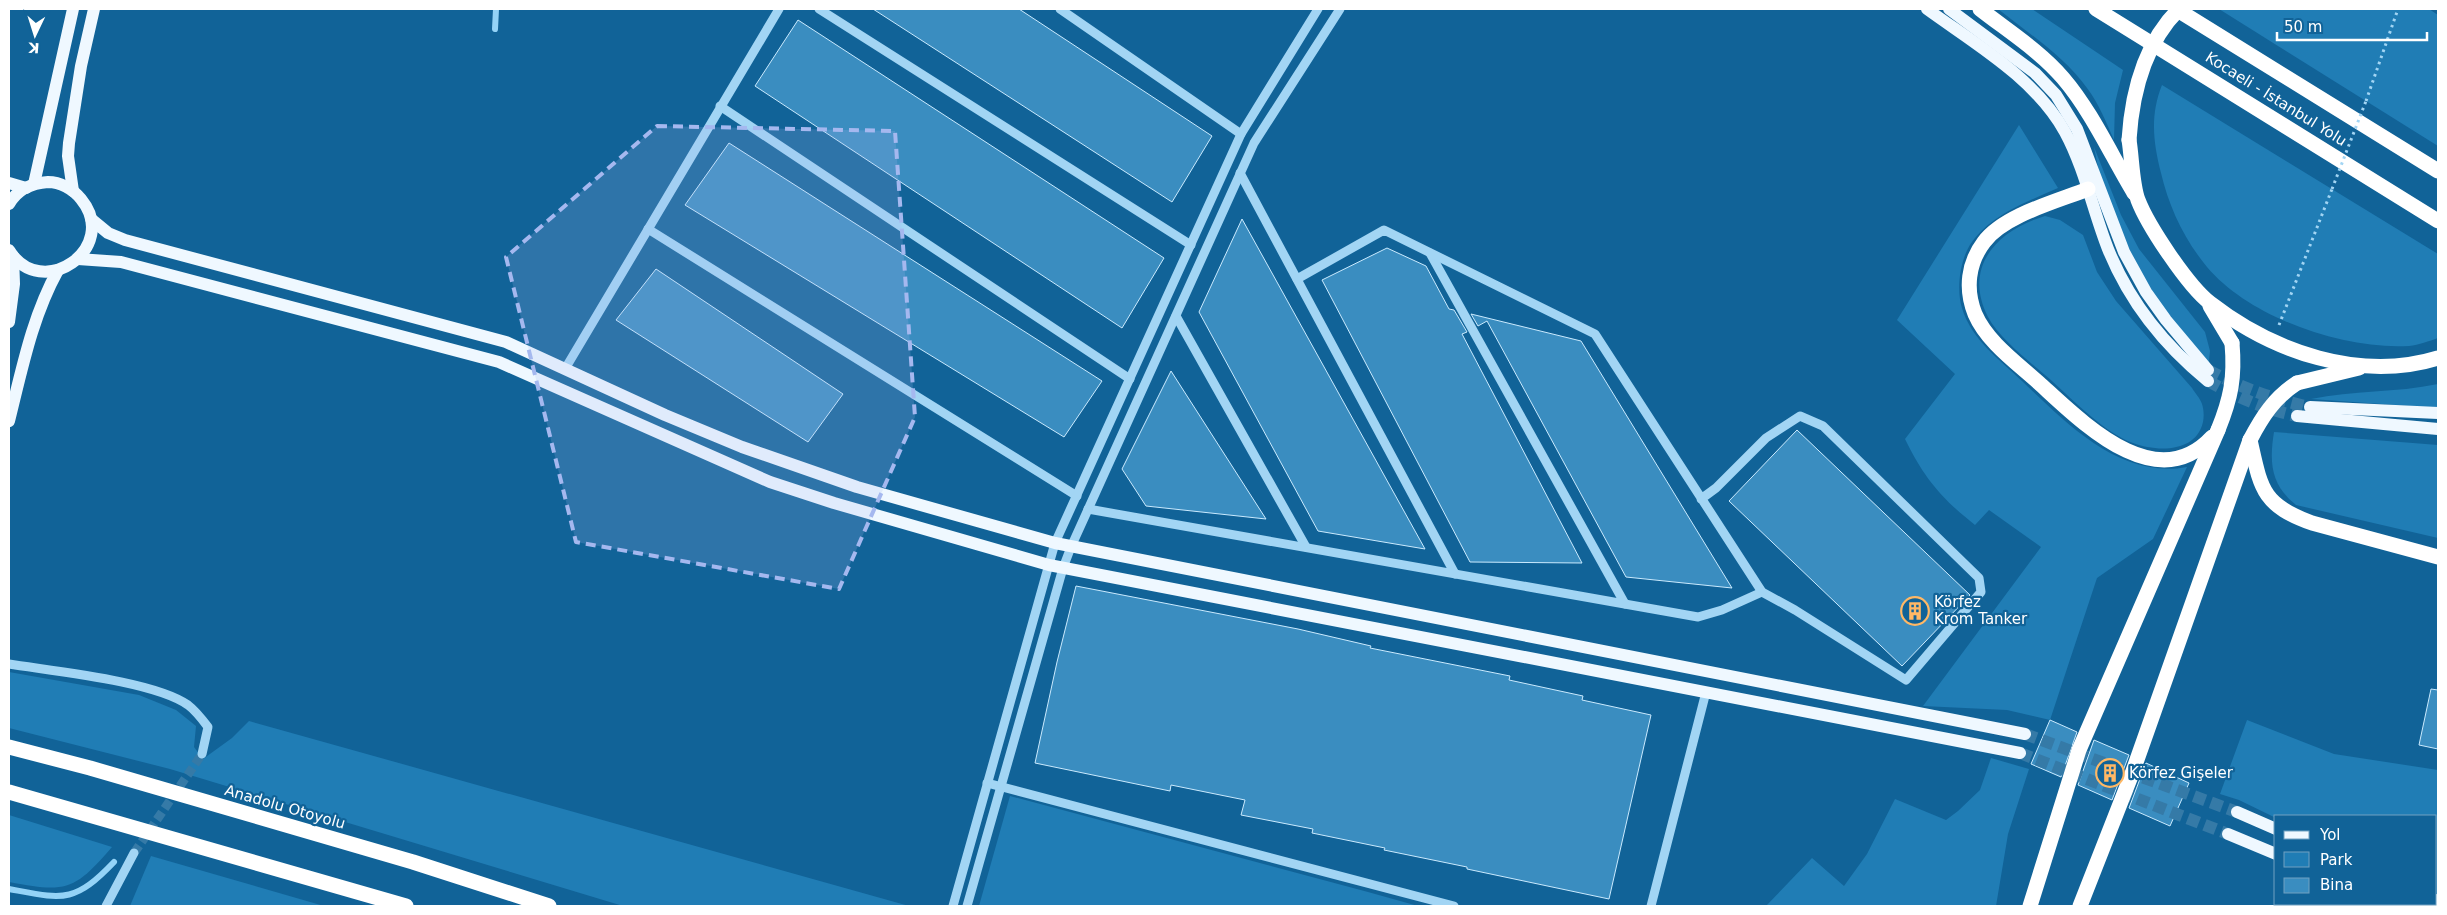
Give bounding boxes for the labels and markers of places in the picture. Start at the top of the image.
place label: Körfez Krom Tanker [1934,593,2028,628]
building icon: Körfez Krom Tanker [1900,596,1930,626]
building icon: Körfez Gişeler [2095,758,2125,788]
place label: Körfez Gişeler [2129,764,2234,782]

